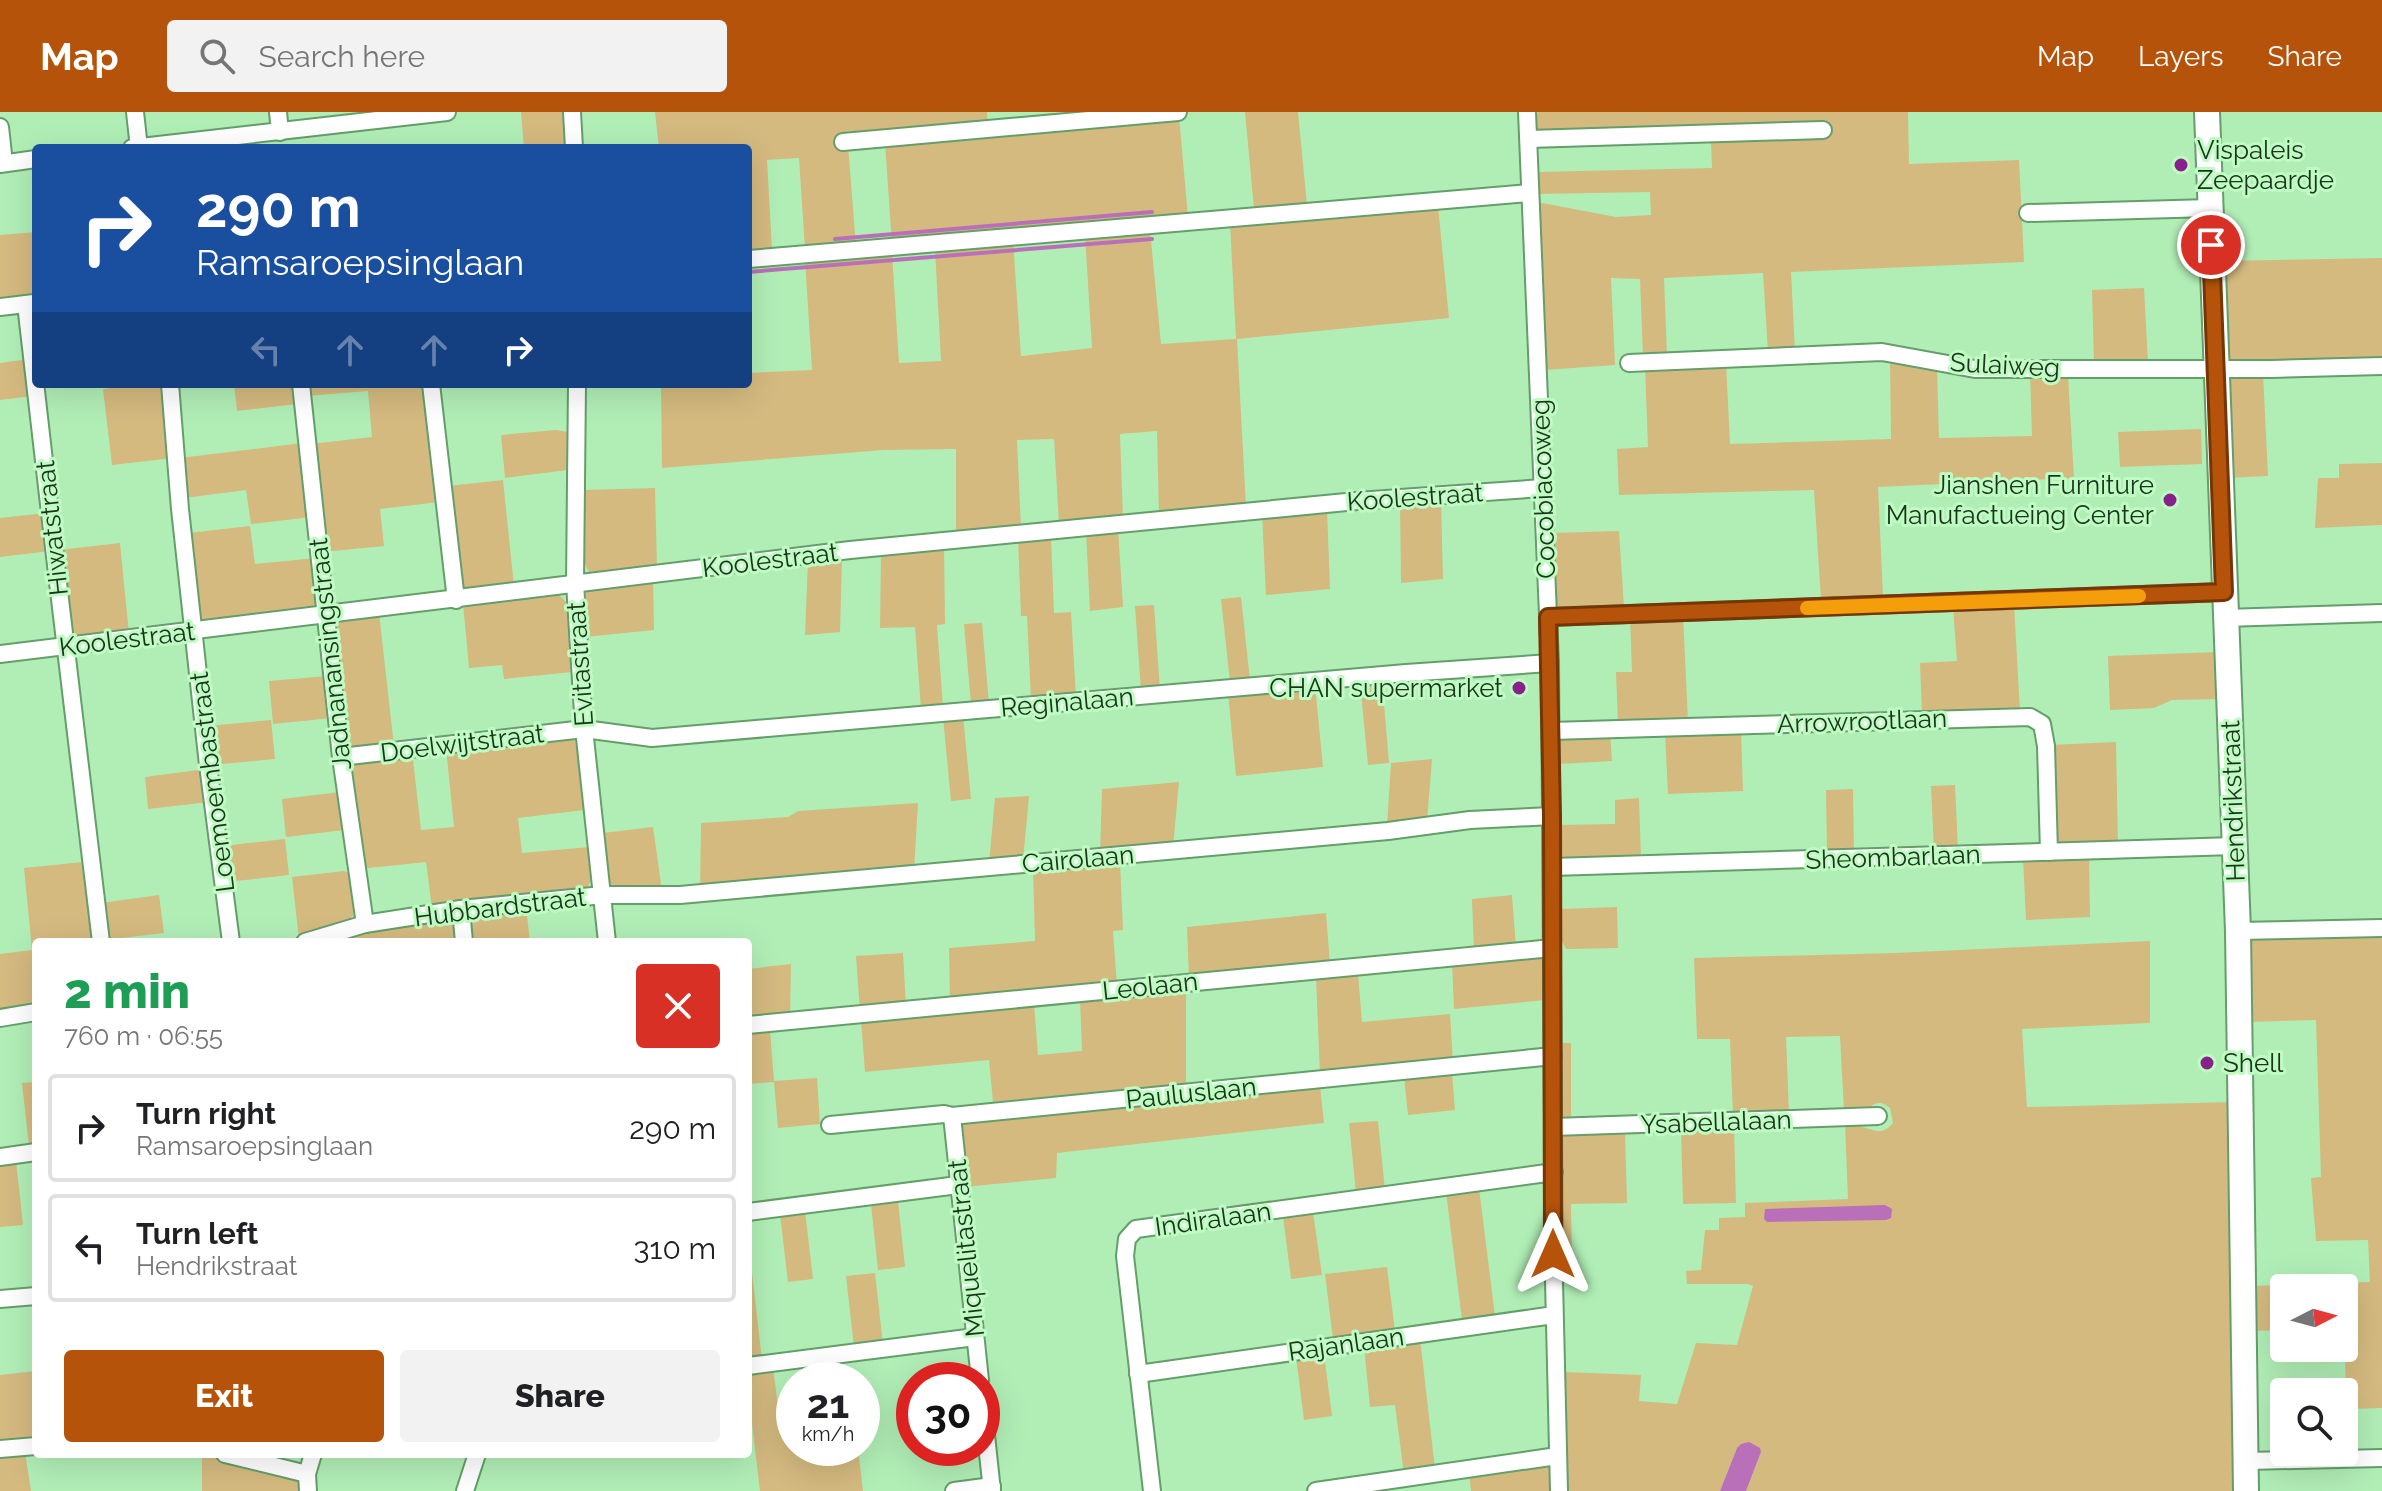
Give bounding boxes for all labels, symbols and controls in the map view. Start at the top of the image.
search box [167,20,727,92]
text: Map [40,34,119,79]
icon: search [195,34,239,78]
text: Search here [259,39,425,74]
text: Map [2037,40,2094,73]
text: Layers [2138,40,2224,73]
text: Share [2268,40,2342,73]
place label: Vispaleis Zeepaardje [2197,135,2334,195]
marker: Vispaleis Zeepaardje [2172,156,2190,174]
text: 290 m [196,174,361,240]
icon: right [64,176,168,280]
pin [2177,211,2245,279]
icon: arrive [2189,223,2233,267]
text: Ramsaroepsinglaan [196,241,524,283]
icon: left [244,328,288,372]
icon: ahead [328,328,372,372]
icon: ahead [412,328,456,372]
icon: right [496,328,540,372]
street label: Sulaiweg [1949,347,2061,383]
street label: Cocobiacoweg [1525,399,1561,579]
street label: Hiwatstraat [30,459,74,597]
place label: Jianshen Furniture Manufactueing Center [1886,470,2154,530]
street label: Koolestraat [1346,477,1484,517]
marker: Jianshen Furniture Manufactueing Center [2161,491,2179,509]
street label: Jadnanansingstraat [303,536,357,772]
street label: Koolestraat [700,537,840,583]
street label: Evitastraat [561,600,599,727]
street label: Koolestraat [57,616,197,662]
street label: Loemoembastraat [184,670,240,894]
place label: CHAN supermarket [1269,673,1503,703]
marker: CHAN supermarket [1510,679,1528,697]
street label: Reginalaan [999,681,1135,723]
street label: Arrowrootlaan [1776,703,1948,739]
street label: Doelwijtstraat [378,718,546,768]
street label: Hendrikstraat [2215,720,2251,882]
street label: Cairolaan [1021,839,1135,879]
street label: Sheombarlaan [1805,839,1981,875]
street label: Hubbardstraat [412,882,588,932]
text: 2 min [64,963,190,1019]
button: close [636,964,720,1048]
street label: Leolaan [1101,966,1199,1006]
text: 760 m · 06:55 [64,1021,223,1051]
place label: Shell [2223,1048,2284,1078]
marker: Shell [2198,1054,2216,1072]
street label: Pauluslaan [1124,1071,1258,1115]
text: Turn right [136,1096,276,1131]
street label: Ysabellalaan [1640,1104,1792,1140]
icon: right [68,1106,112,1150]
text: 290 m [629,1111,716,1146]
text: Ramsaroepsinglaan [136,1131,373,1161]
street label: Miquelitastraat [942,1158,990,1338]
street label: Indiralaan [1153,1196,1273,1242]
position arrow [1511,1212,1595,1296]
text: Turn left [136,1216,258,1251]
icon: left [68,1226,112,1270]
text: 310 m [634,1231,716,1266]
text: Hendrikstraat [136,1251,297,1281]
north arrow [2270,1274,2358,1362]
map controls [2270,1274,2358,1466]
street label: Rajanlaan [1286,1321,1406,1367]
button: Exit [64,1350,384,1442]
button: Share [400,1350,720,1442]
speed limit sign: 30 [896,1362,1000,1466]
button: search [2270,1378,2358,1466]
text: 21 [807,1380,849,1427]
text: km/h [802,1422,854,1446]

